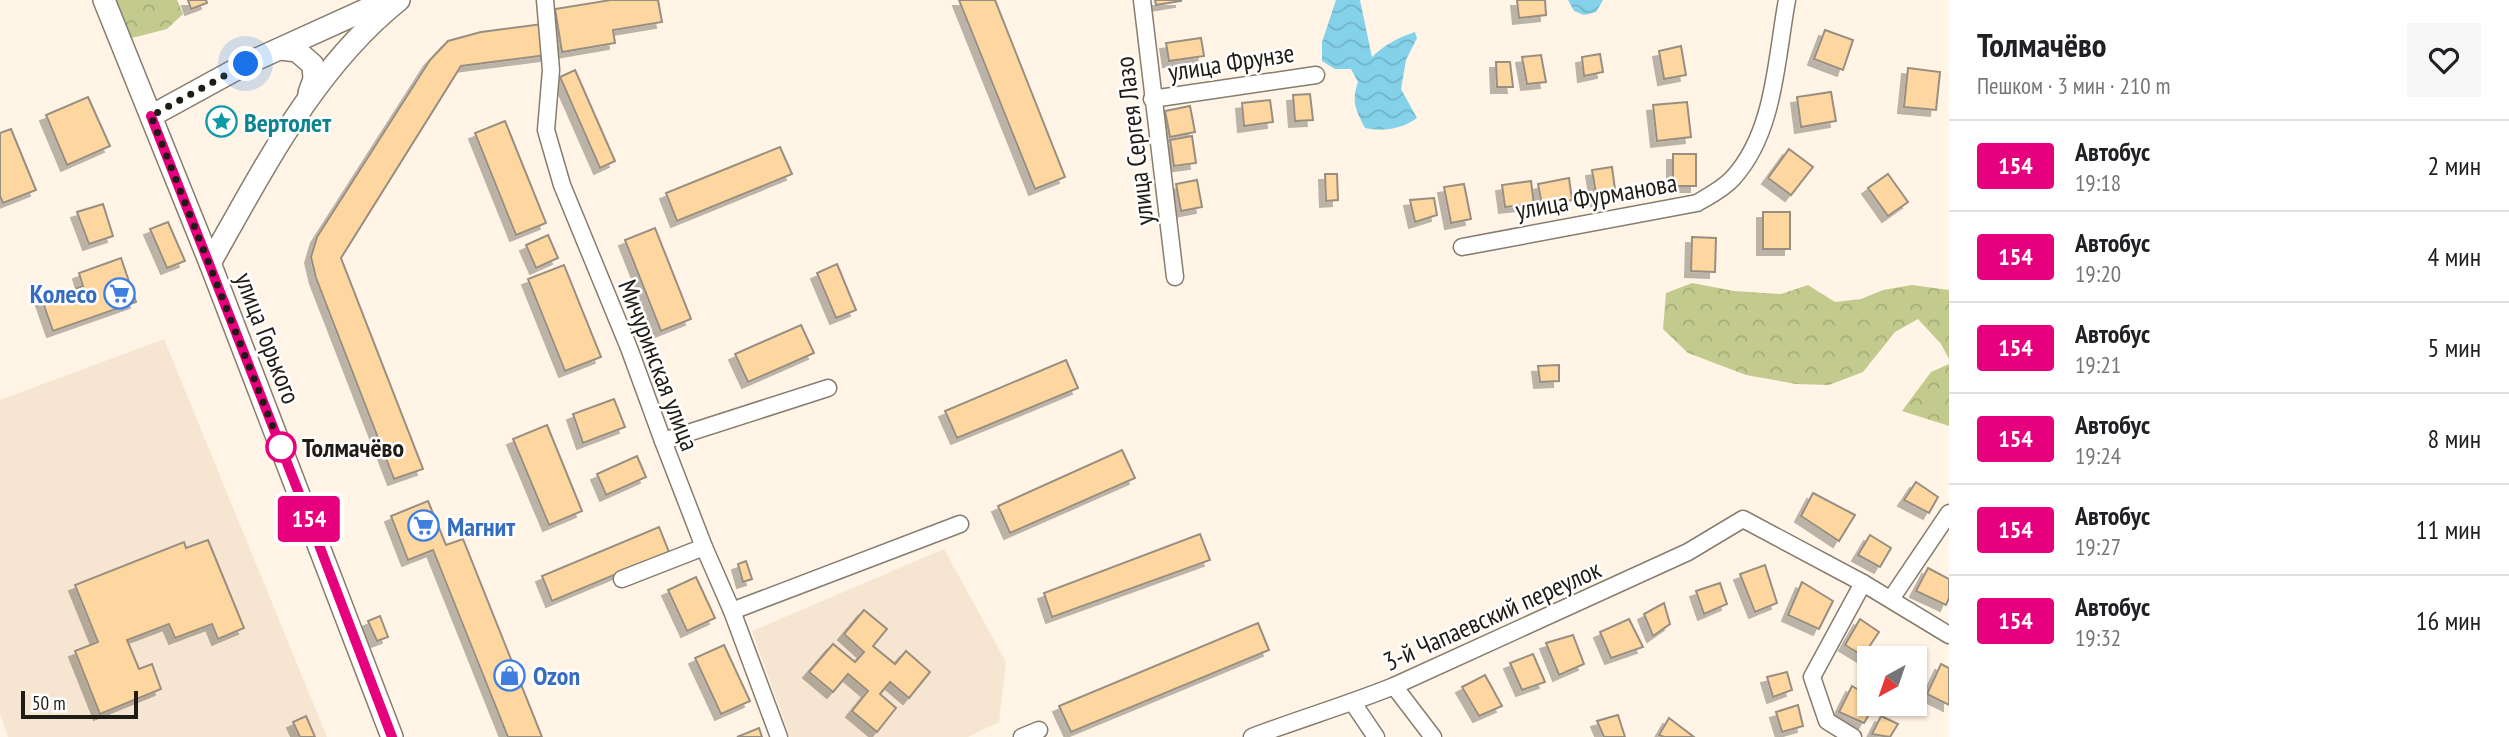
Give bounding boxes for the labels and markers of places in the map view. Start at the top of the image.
place icon: Вертолет [204,105,238,139]
place label: Вертолет [244,106,331,139]
supermarket icon: Колесо [103,276,137,310]
place label: Колесо [30,277,97,310]
place label: Толмачёво [302,431,404,464]
marker: Толмачёво [266,432,296,462]
supermarket icon: Магнит [407,509,441,543]
place label: Магнит [447,510,515,543]
shop icon: Ozon [493,658,527,692]
place label: Ozon [533,659,580,692]

